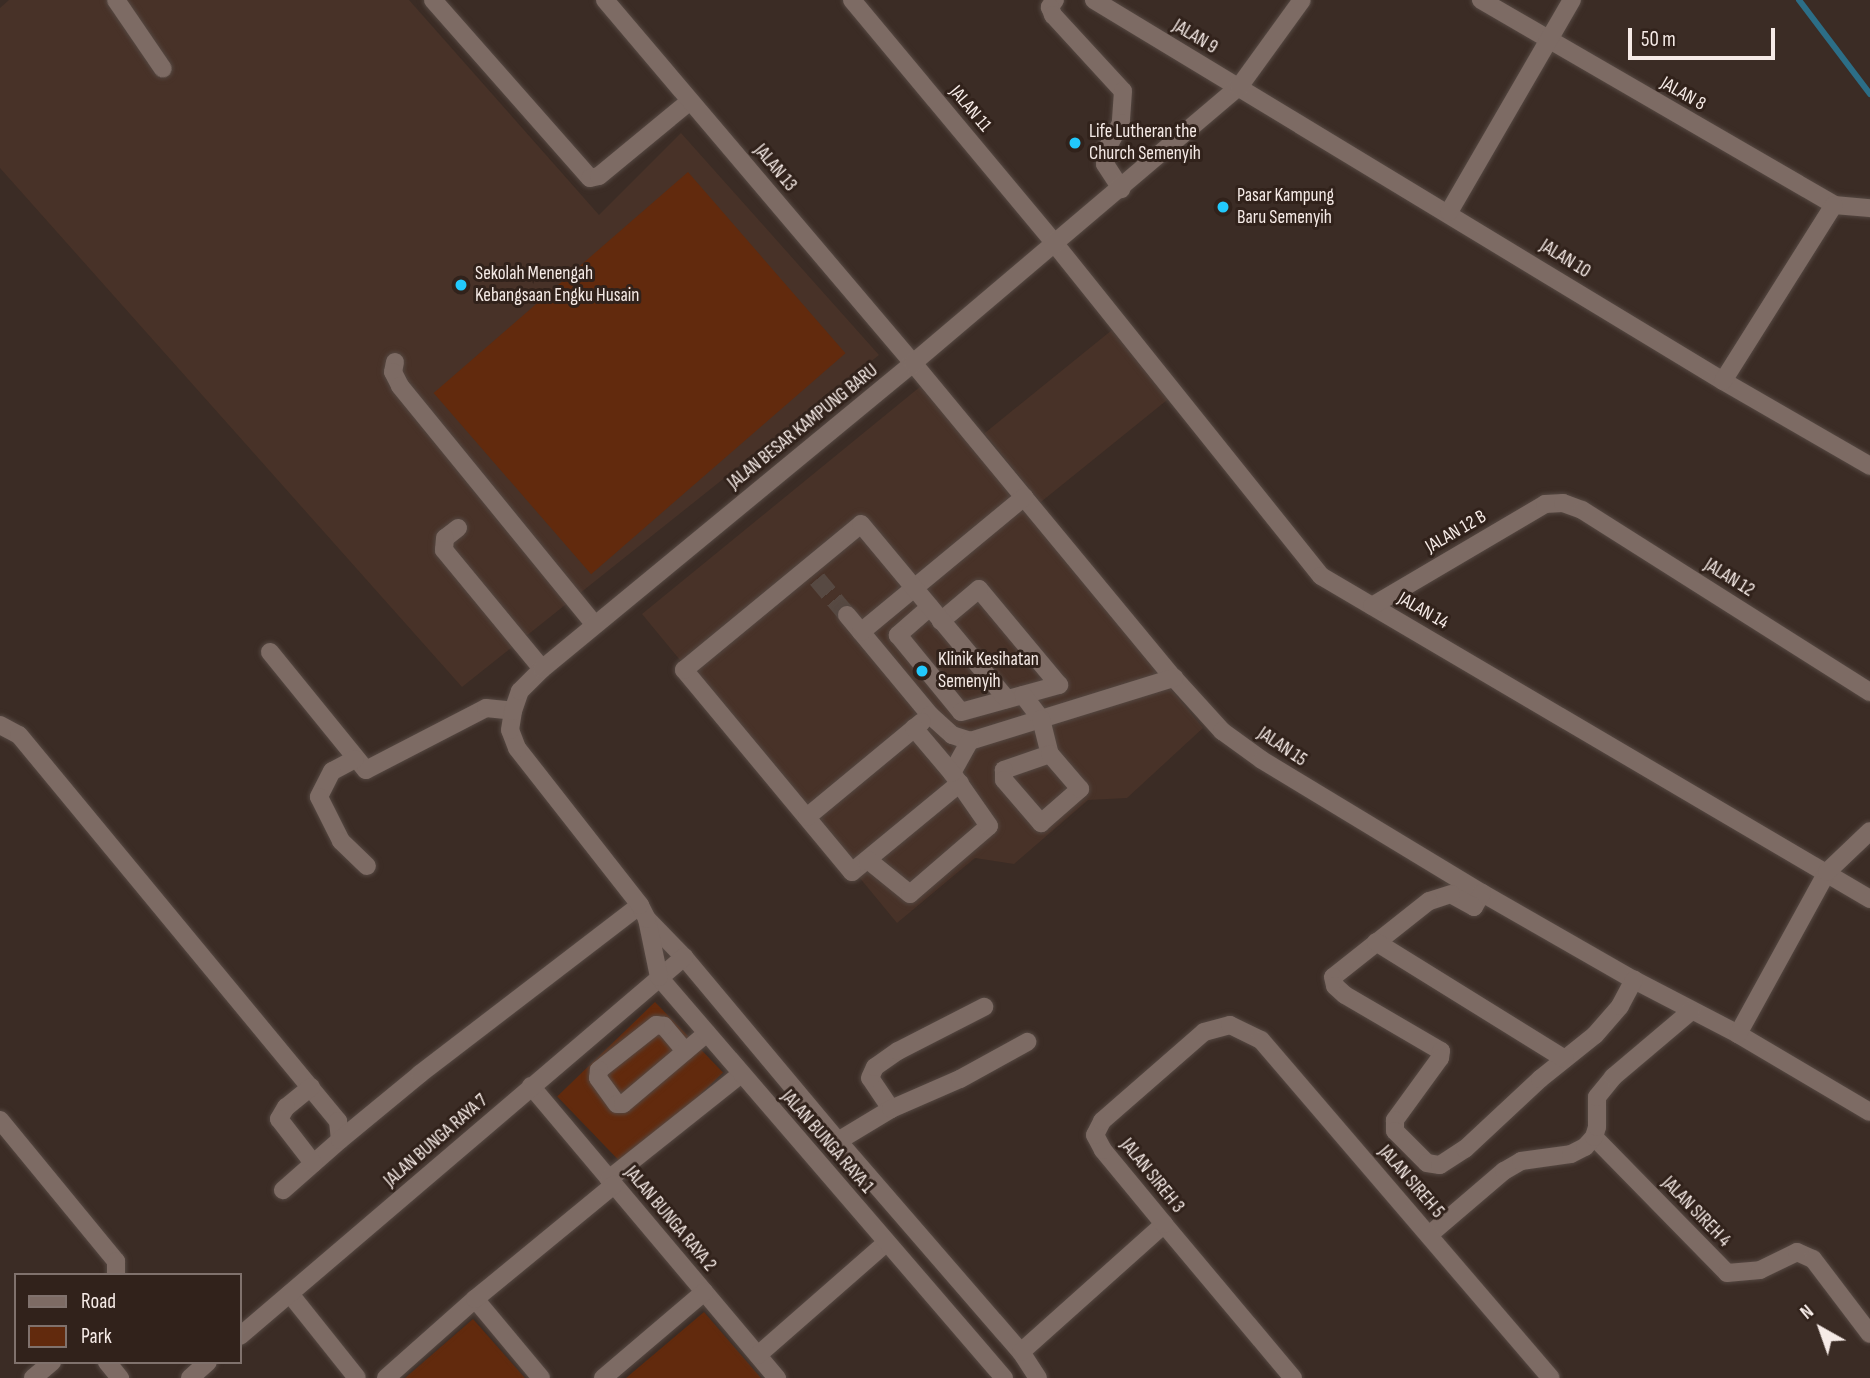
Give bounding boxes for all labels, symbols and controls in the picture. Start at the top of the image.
scale bar [1632,14,1779,58]
street label: JALAN 9 [1168,15,1222,59]
text: 50 m [1641,27,1676,52]
street label: JALAN 8 [1656,72,1710,116]
street label: JALAN 11 [944,81,996,137]
place label: Life Lutheran the Church Semenyih [1089,121,1201,165]
marker: Life Lutheran the Church Semenyih [1067,135,1083,151]
street label: JALAN 13 [749,140,801,196]
place label: Pasar Kampung Baru Semenyih [1237,185,1334,229]
marker: Pasar Kampung Baru Semenyih [1215,199,1231,215]
street label: JALAN 10 [1536,235,1594,283]
place label: Sekolah Menengah Kebangsaan Engku Husain [475,263,639,307]
marker: Sekolah Menengah Kebangsaan Engku Husain [453,277,469,293]
street label: JALAN BESAR KAMPUNG BARU [723,359,883,495]
street label: JALAN 12 B [1422,506,1490,558]
street label: JALAN 12 [1700,554,1758,602]
street label: JALAN 14 [1394,587,1452,635]
place label: Klinik Kesihatan Semenyih [938,649,1039,693]
marker: Klinik Kesihatan Semenyih [912,661,932,681]
street label: JALAN 15 [1253,722,1311,772]
street label: JALAN BUNGA RAYA 1 [776,1086,878,1198]
street label: JALAN BUNGA RAYA 7 [379,1090,493,1192]
street label: JALAN SIREH 3 [1115,1134,1189,1218]
street label: JALAN SIREH 5 [1373,1141,1449,1223]
street label: JALAN BUNGA RAYA 2 [619,1162,721,1276]
street label: JALAN SIREH 4 [1657,1172,1735,1252]
legend [14,1273,242,1364]
text: Road [81,1289,116,1314]
north arrow [1786,1294,1856,1364]
text: N [1796,1300,1818,1325]
text: Park [81,1324,112,1349]

